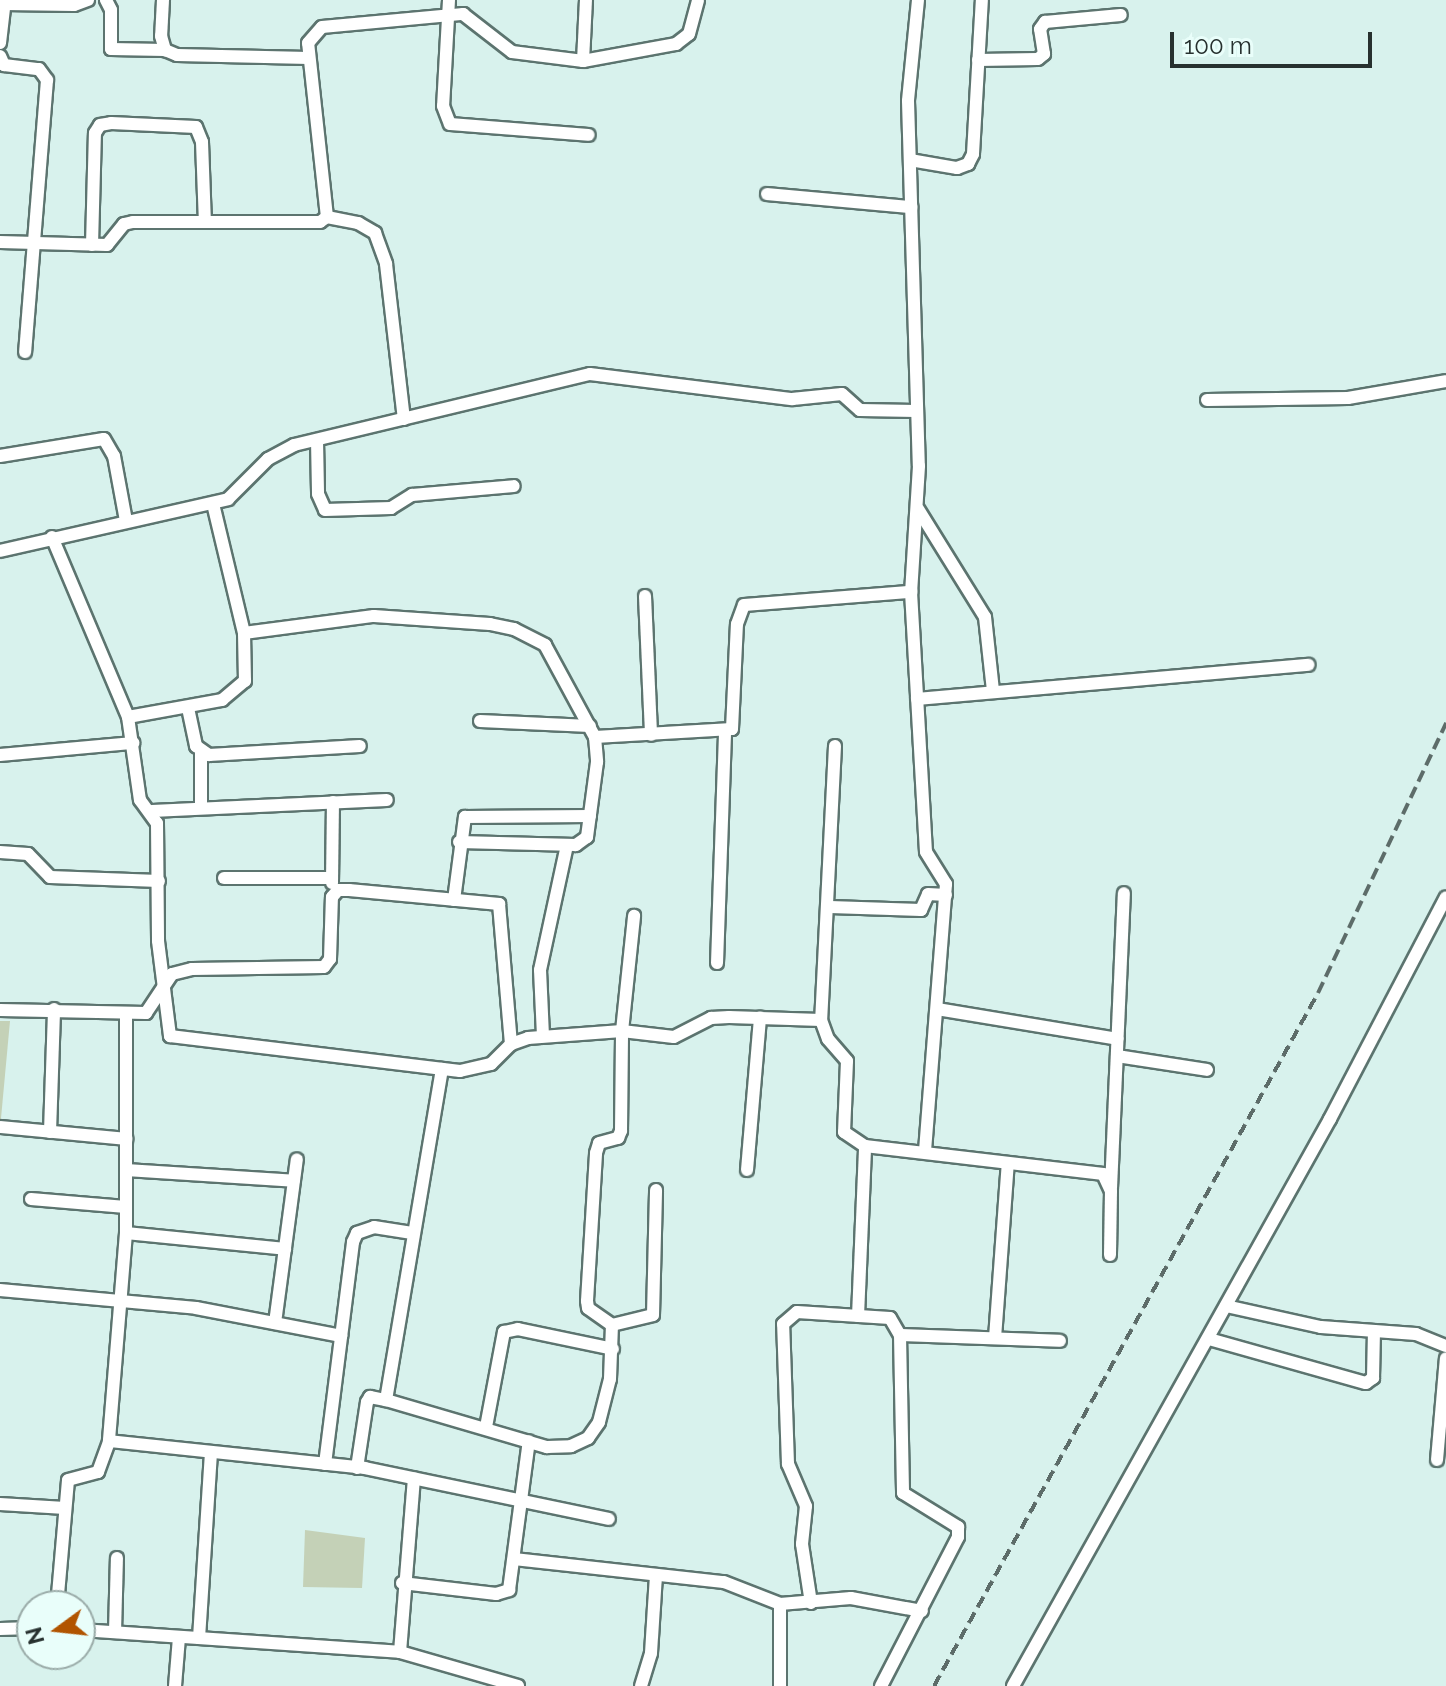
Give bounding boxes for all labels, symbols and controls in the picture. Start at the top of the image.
scale bar [1174,16,1376,66]
text: 100 m [1184,31,1252,60]
north arrow [16,1590,96,1670]
text: N [20,1624,49,1647]

